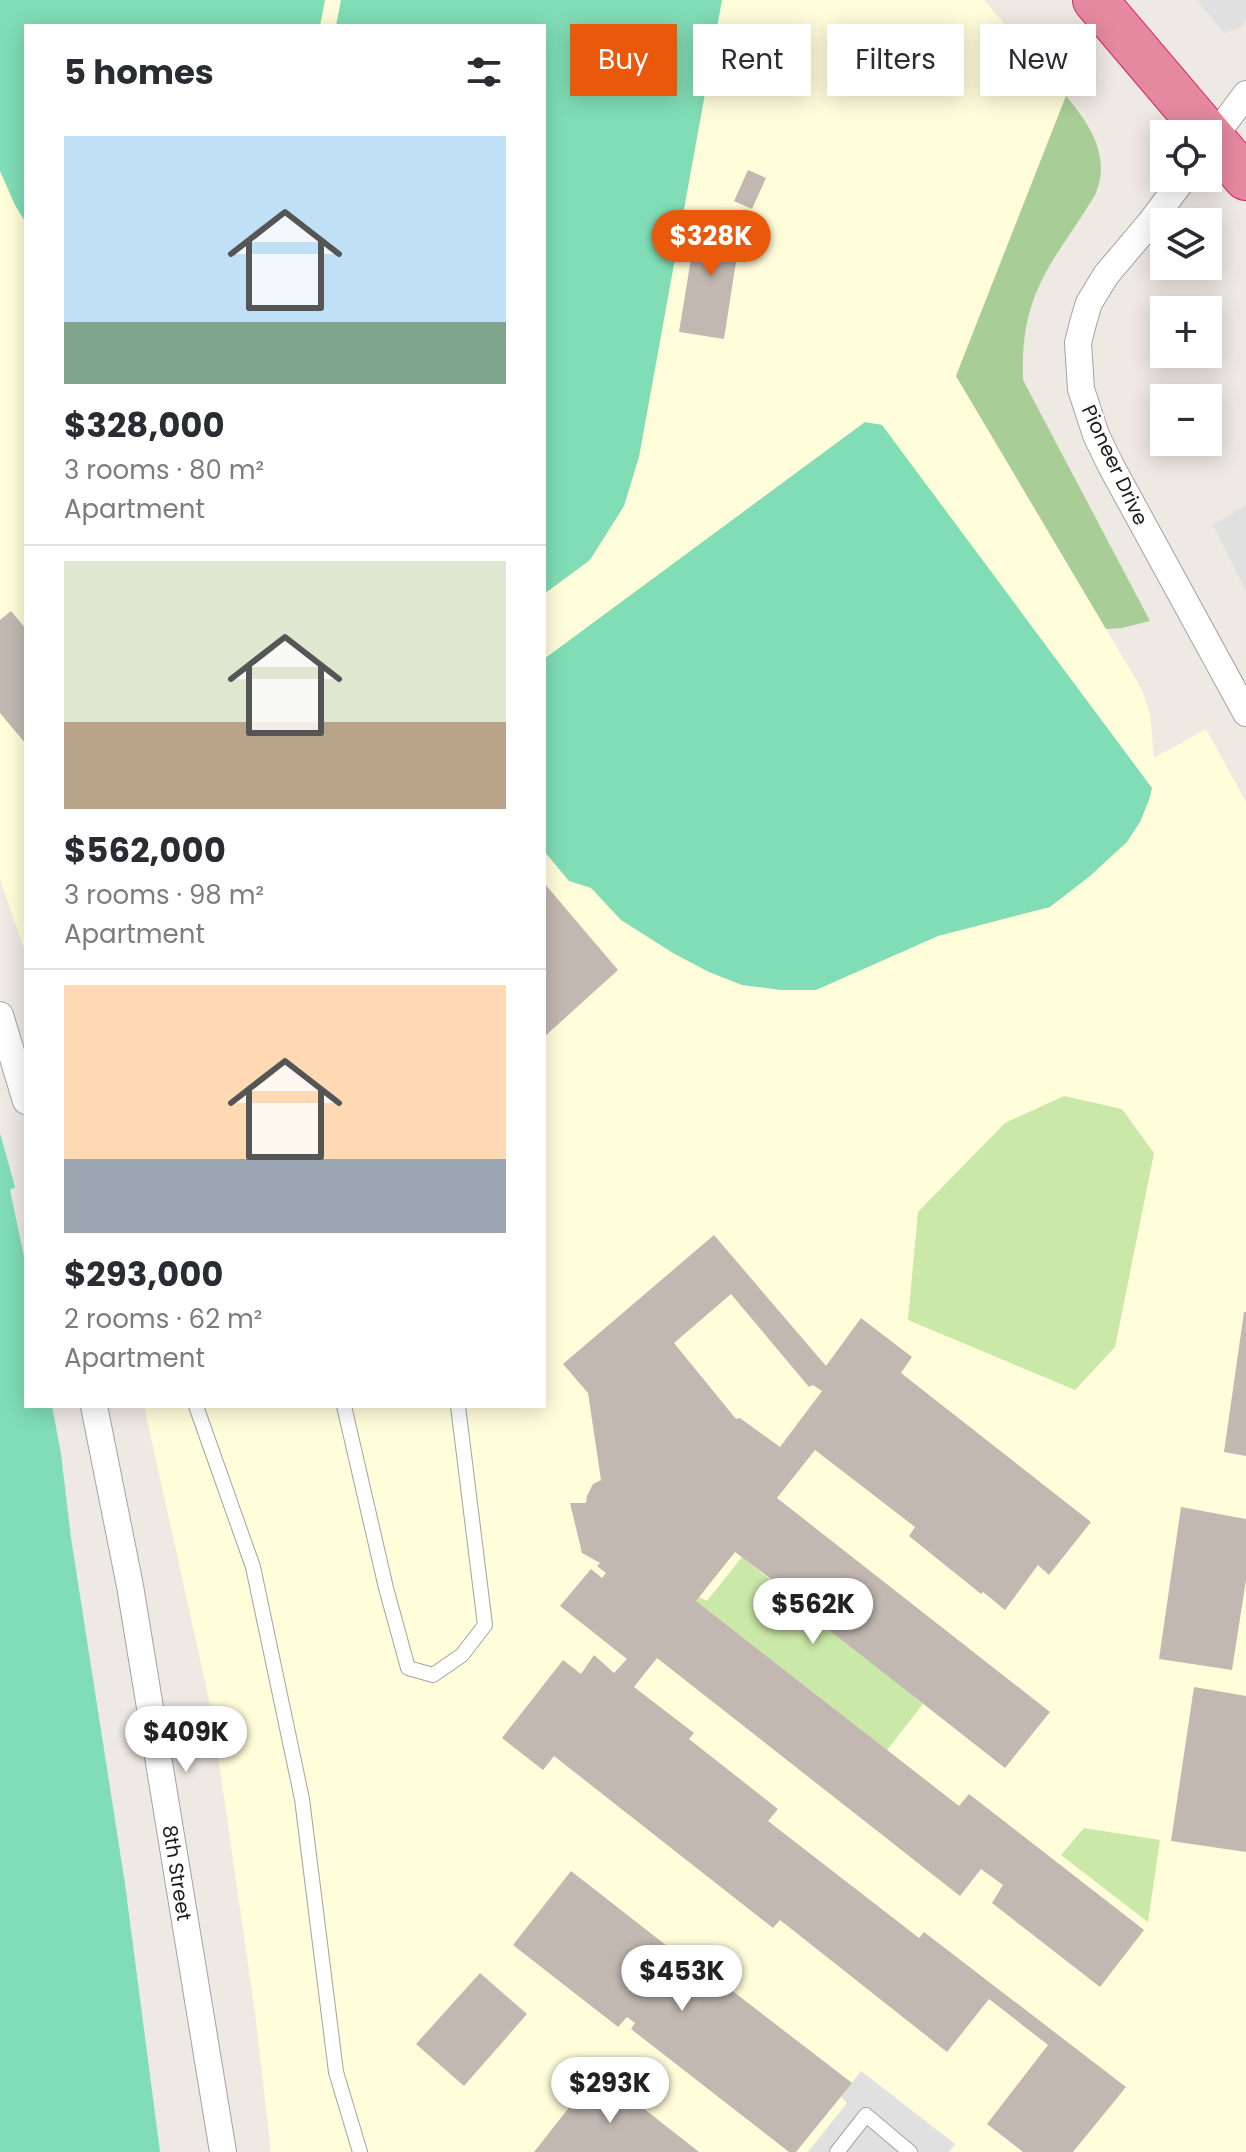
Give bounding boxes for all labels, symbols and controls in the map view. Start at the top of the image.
chip: Buy [570,24,677,96]
chip: Rent [693,24,811,96]
chip: Filters [827,24,964,96]
chip: New [980,24,1096,96]
text: 5 homes [64,48,214,96]
icon: filters [462,50,506,94]
map controls [1150,120,1222,456]
button: locate [1150,120,1222,192]
icon: home [213,188,357,332]
button: layers [1150,208,1222,280]
pin: $328K [655,210,767,278]
text: $328K [670,218,752,254]
button: + [1150,296,1222,368]
button: − [1150,384,1222,456]
street label: Pioneer Drive [1075,400,1155,530]
text: $328,000 [64,401,225,449]
text: 3 rooms · 80 m² [64,452,264,488]
text: Apartment [64,491,205,527]
icon: home [213,613,357,757]
text: $562,000 [64,826,226,874]
text: 3 rooms · 98 m² [64,877,264,913]
text: Apartment [64,916,205,952]
icon: home [213,1037,357,1181]
text: $293,000 [64,1250,224,1298]
text: 2 rooms · 62 m² [64,1301,262,1337]
text: Apartment [64,1340,205,1376]
pin: $562K [757,1578,869,1646]
text: $562K [771,1586,855,1622]
pin: $409K [130,1706,242,1774]
text: $409K [143,1714,229,1750]
street label: 8th Street [156,1823,198,1923]
pin: $453K [626,1945,738,2013]
text: $453K [639,1953,725,1989]
pin: $293K [554,2057,666,2125]
text: $293K [569,2065,651,2101]

